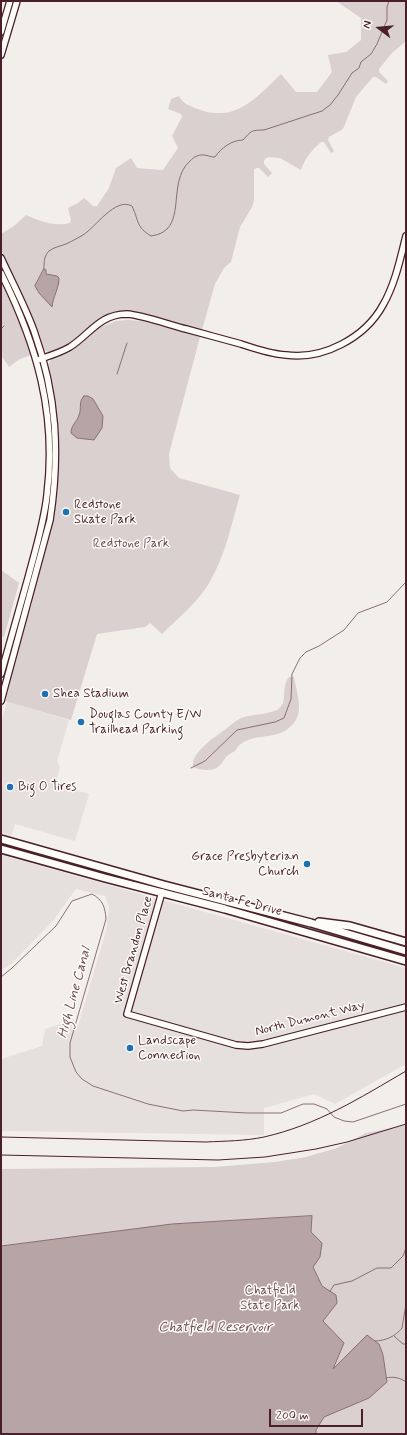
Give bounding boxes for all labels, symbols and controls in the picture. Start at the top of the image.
north arrow [359,8,399,48]
text: N [360,19,375,30]
place label: Redstone Skate Park [74,497,136,528]
marker: Redstone Skate Park [61,507,71,517]
park label: Redstone Park [93,536,169,552]
place label: Shea Stadium [53,686,129,702]
marker: Shea Stadium [40,689,50,699]
place label: Douglas County E/W Trailhead Parking [89,707,201,738]
marker: Douglas County E/W Trailhead Parking [76,717,86,727]
place label: Big O Tires [18,779,76,795]
marker: Big O Tires [5,782,15,792]
place label: Grace Presbyterian Church [191,849,299,880]
marker: Grace Presbyterian Church [302,859,312,869]
street label: Santa Fe Drive [200,884,284,920]
street label: West Brandon Place [111,894,157,1006]
water label: High Line Canal [55,946,95,1040]
street label: North Dumont Way [254,998,366,1040]
place label: Landscape Connection [138,1033,200,1064]
marker: Landscape Connection [125,1043,135,1053]
park label: Chatfield State Park [240,1283,300,1314]
water label: Chatfield Reservoir [158,1320,272,1336]
scale bar [271,1401,365,1427]
text: 200 m [276,1408,309,1424]

